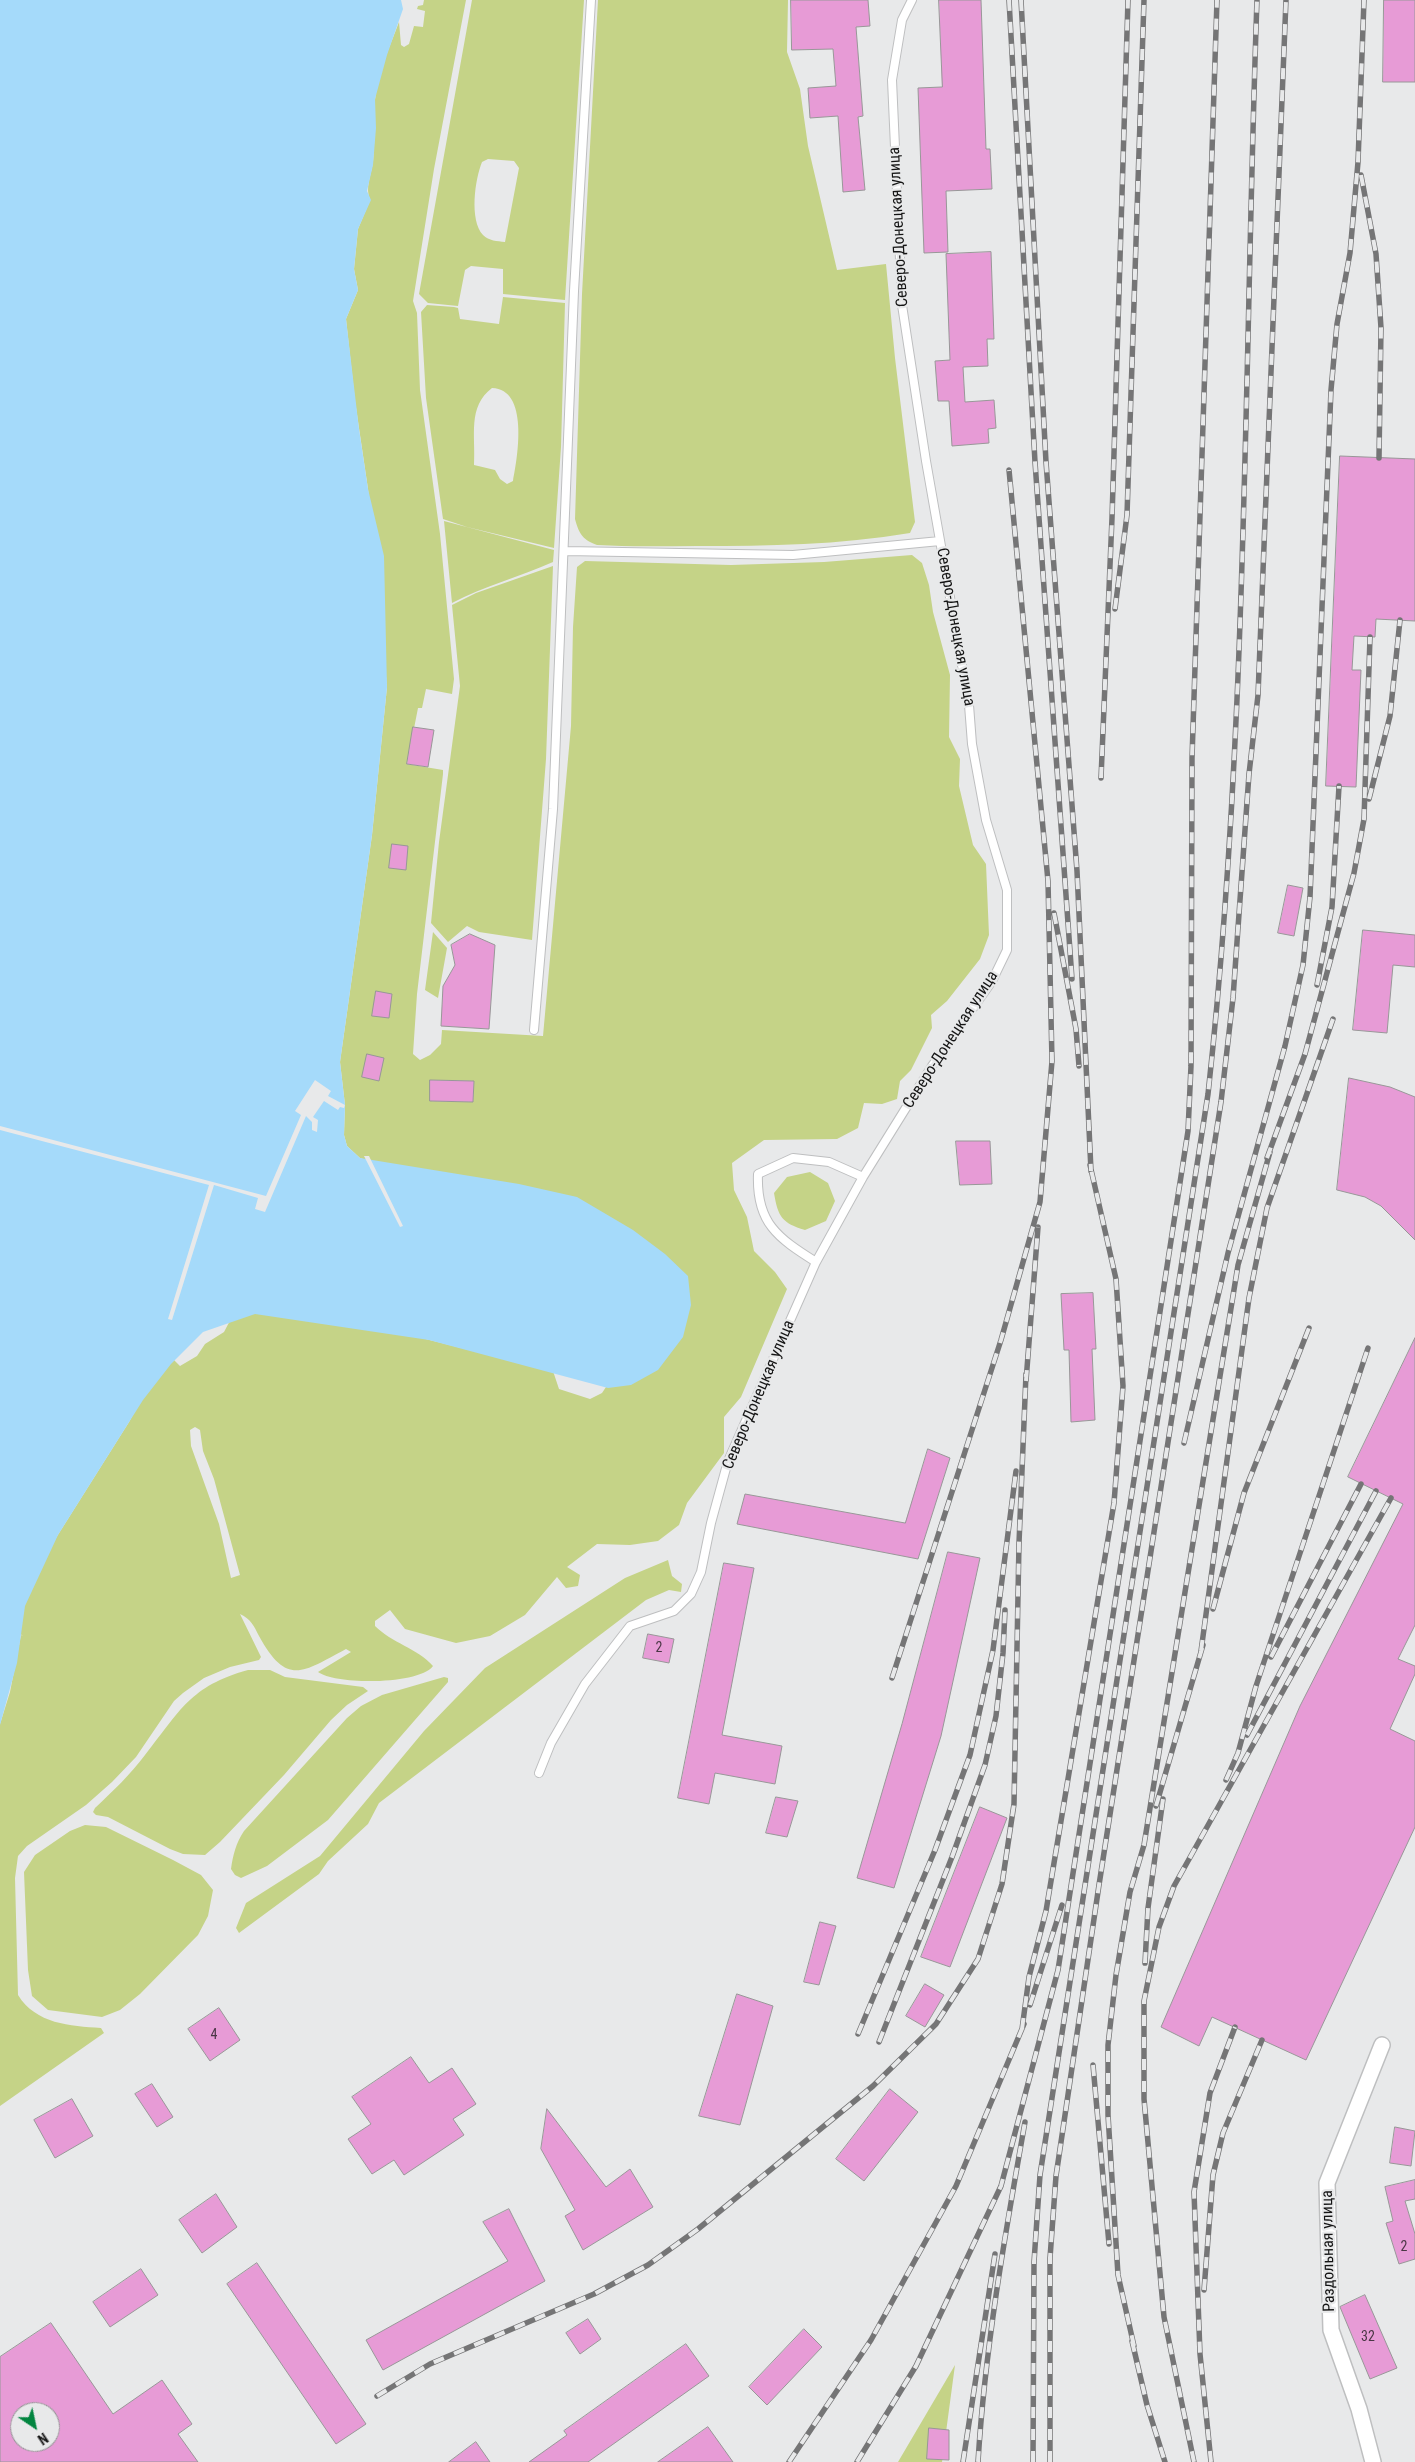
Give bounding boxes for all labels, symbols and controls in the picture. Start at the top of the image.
street label: Северо-Донецкая улица [885,147,913,307]
street label: Северо-Донецкая улица [932,547,978,707]
street label: Северо-Донецкая улица [899,968,1003,1112]
street label: Северо-Донецкая улица [719,1318,799,1472]
house number: 2 [656,1640,662,1656]
house number: 4 [211,2027,217,2043]
street label: Раздольная улица [1318,2190,1340,2312]
house number: 2 [1401,2239,1407,2255]
house number: 32 [1361,2329,1375,2345]
north arrow [10,2402,60,2452]
text: N [35,2430,51,2448]

